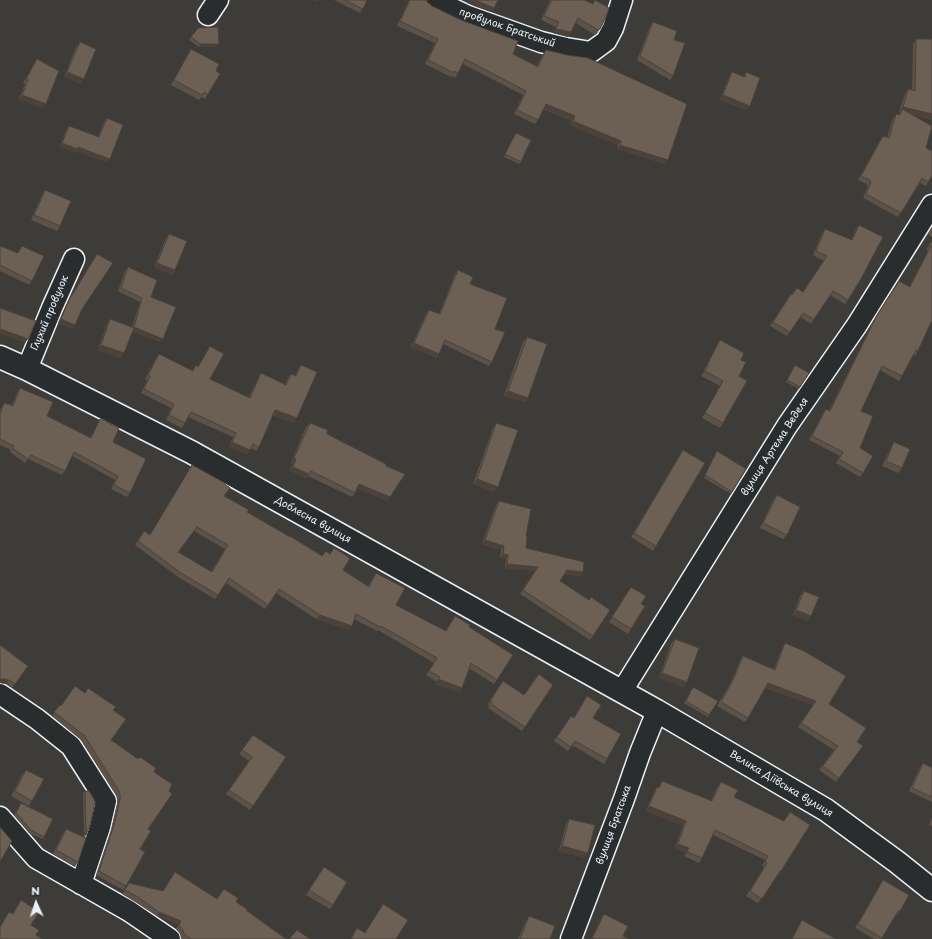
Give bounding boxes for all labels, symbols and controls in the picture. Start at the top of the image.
street label: провулок Братський [457,6,557,50]
street label: Глухий провулок [29,274,71,352]
street label: вулиця Артема Веделя [739,396,811,498]
street label: Доблесна вулиця [273,494,353,546]
street label: Велика Діївська вулиця [727,748,835,820]
street label: вулиця Братська [594,784,634,866]
text: N [31,882,40,899]
north arrow [16,883,56,923]

